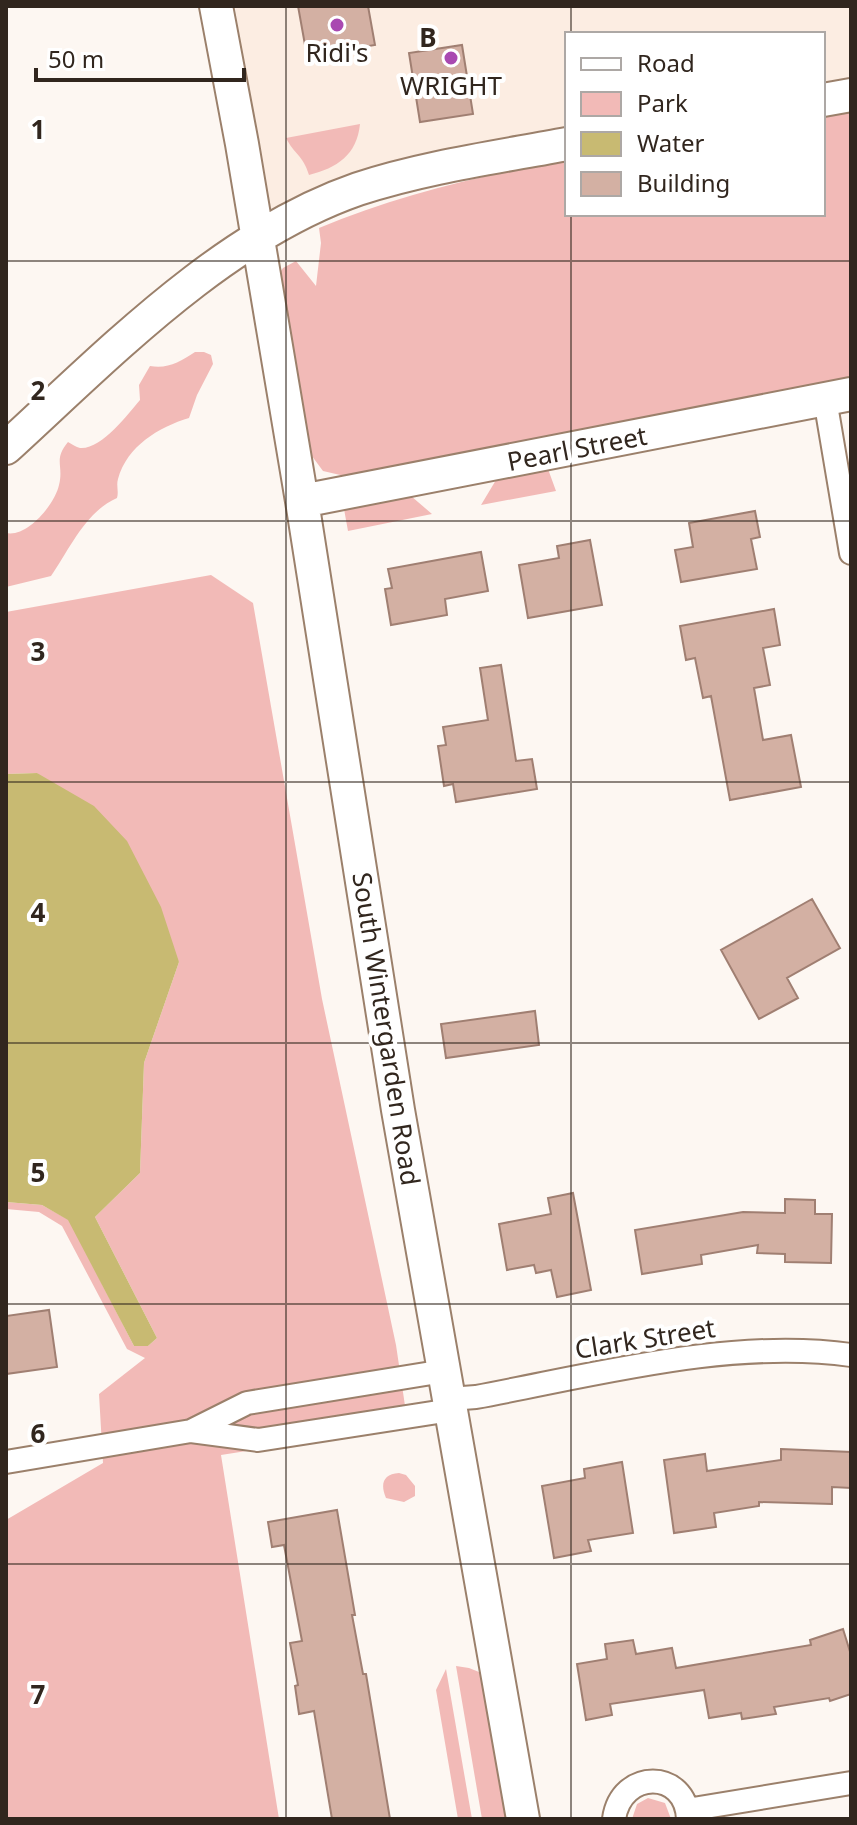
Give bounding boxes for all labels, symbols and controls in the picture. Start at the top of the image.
marker: Ridi's [328,16,346,34]
text: B [419,19,437,55]
scale bar [36,32,244,82]
legend [565,32,825,216]
place label: Ridi's [305,34,369,70]
text: 50 m [48,42,104,75]
text: Road [637,46,695,79]
marker: WRIGHT [442,49,460,67]
place label: WRIGHT [400,67,502,103]
text: Park [637,86,688,119]
text: 1 [31,111,45,147]
text: Water [637,126,705,159]
text: Building [637,166,730,199]
text: 2 [31,372,46,408]
street label: Pearl Street [504,417,650,479]
text: 3 [31,633,45,669]
street label: South Wintergarden Road [344,870,430,1188]
text: 4 [31,894,46,930]
text: 5 [31,1154,45,1190]
street label: Clark Street [572,1309,718,1367]
text: 6 [31,1415,46,1451]
text: 7 [31,1676,46,1712]

